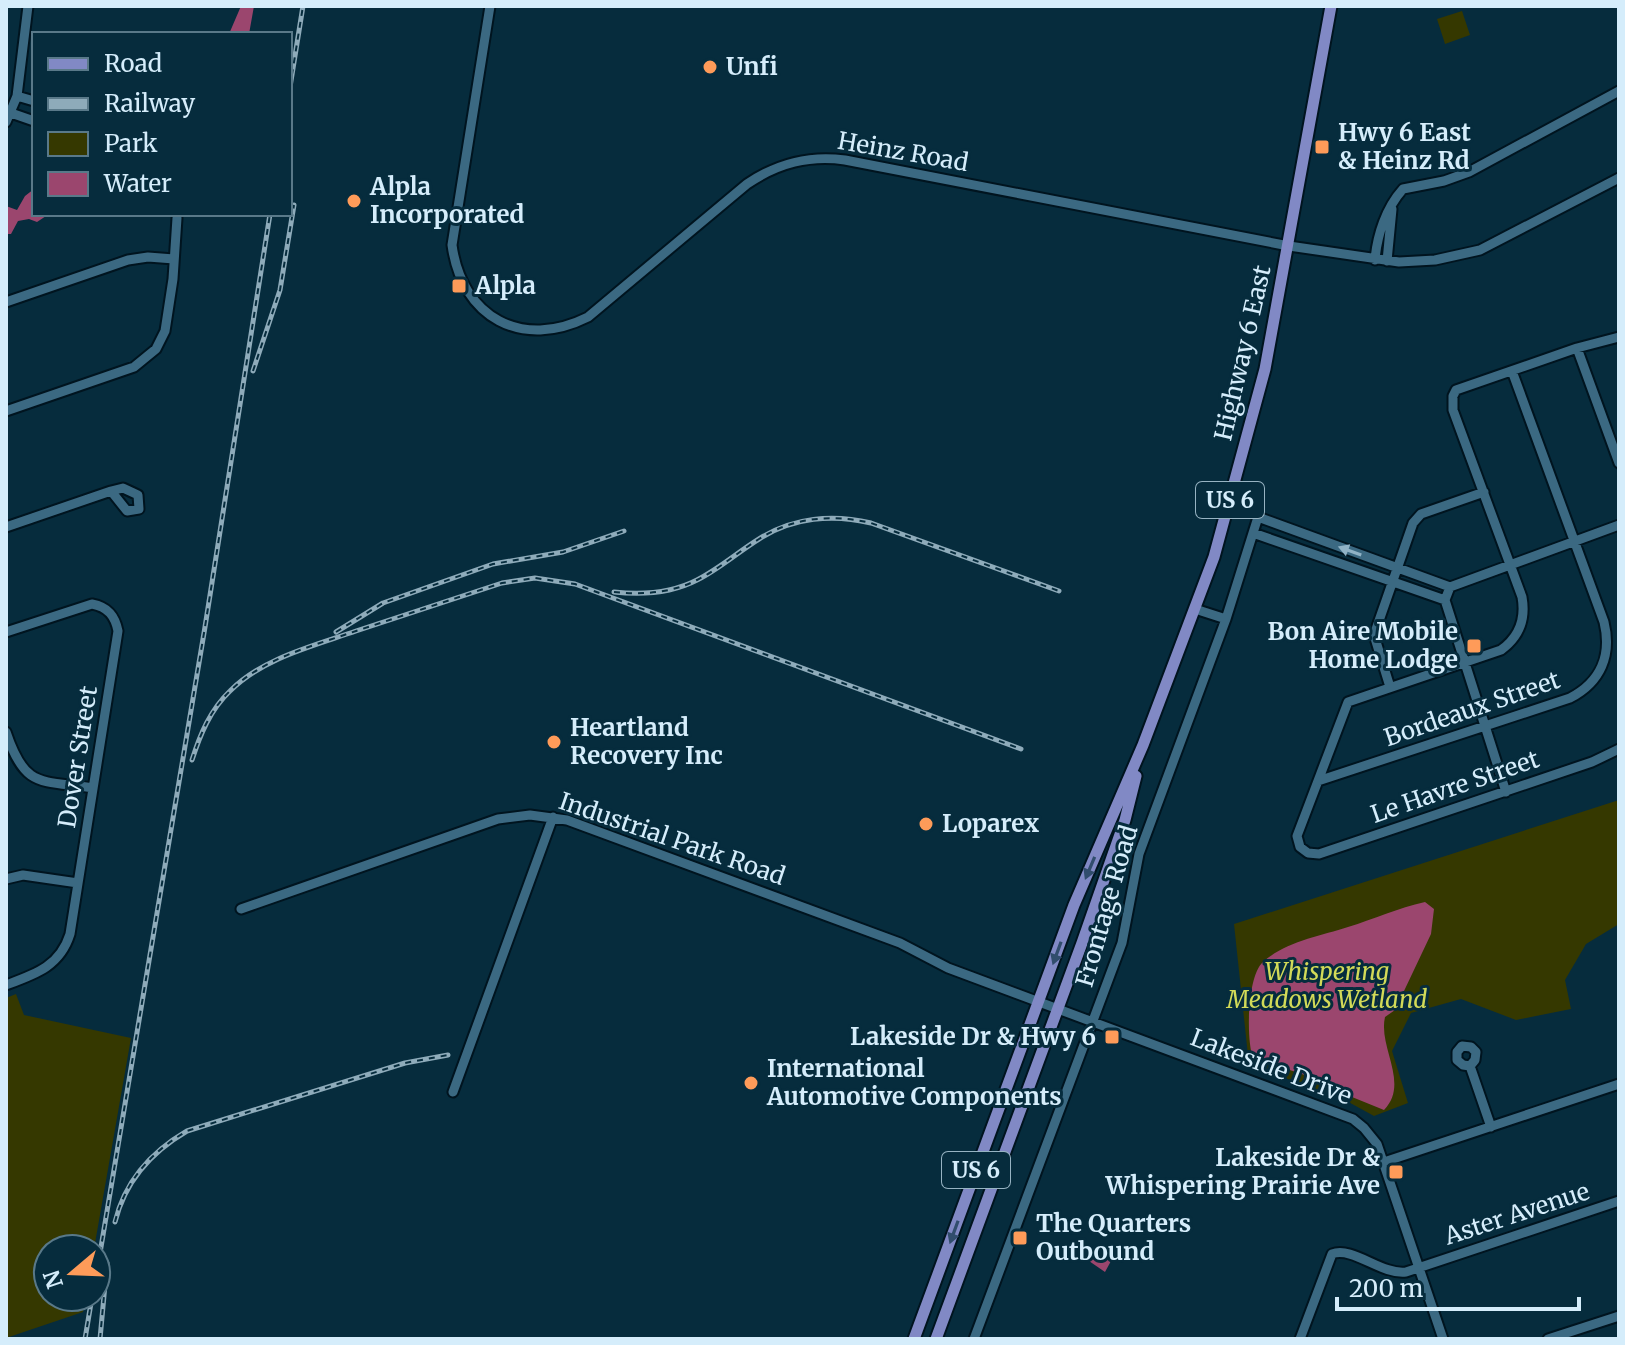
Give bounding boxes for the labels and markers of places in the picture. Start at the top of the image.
place label: Unfi [726,51,778,82]
marker: Unfi [701,58,719,76]
place label: Hwy 6 East & Heinz Rd [1338,117,1471,176]
marker: Hwy 6 East & Heinz Rd [1313,138,1331,156]
place label: Alpla Incorporated [369,171,525,230]
marker: Alpla Incorporated [345,192,363,210]
place label: Alpla [474,270,536,301]
marker: Alpla [450,277,468,295]
place label: Bon Aire Mobile Home Lodge [1268,616,1458,675]
marker: Bon Aire Mobile Home Lodge [1465,637,1483,655]
place label: Heartland Recovery Inc [570,712,723,771]
marker: Heartland Recovery Inc [545,733,563,751]
place label: Loparex [942,808,1039,839]
marker: Loparex [917,815,935,833]
place label: Lakeside Dr & Hwy 6 [850,1021,1096,1052]
marker: Lakeside Dr & Hwy 6 [1103,1028,1121,1046]
place label: International Automotive Components [766,1053,1062,1112]
marker: International Automotive Components [742,1074,760,1092]
place label: Lakeside Dr & Whispering Prairie Ave [1104,1142,1380,1201]
marker: Lakeside Dr & Whispering Prairie Ave [1387,1163,1405,1181]
place label: The Quarters Outbound [1036,1208,1191,1267]
marker: The Quarters Outbound [1011,1229,1029,1247]

